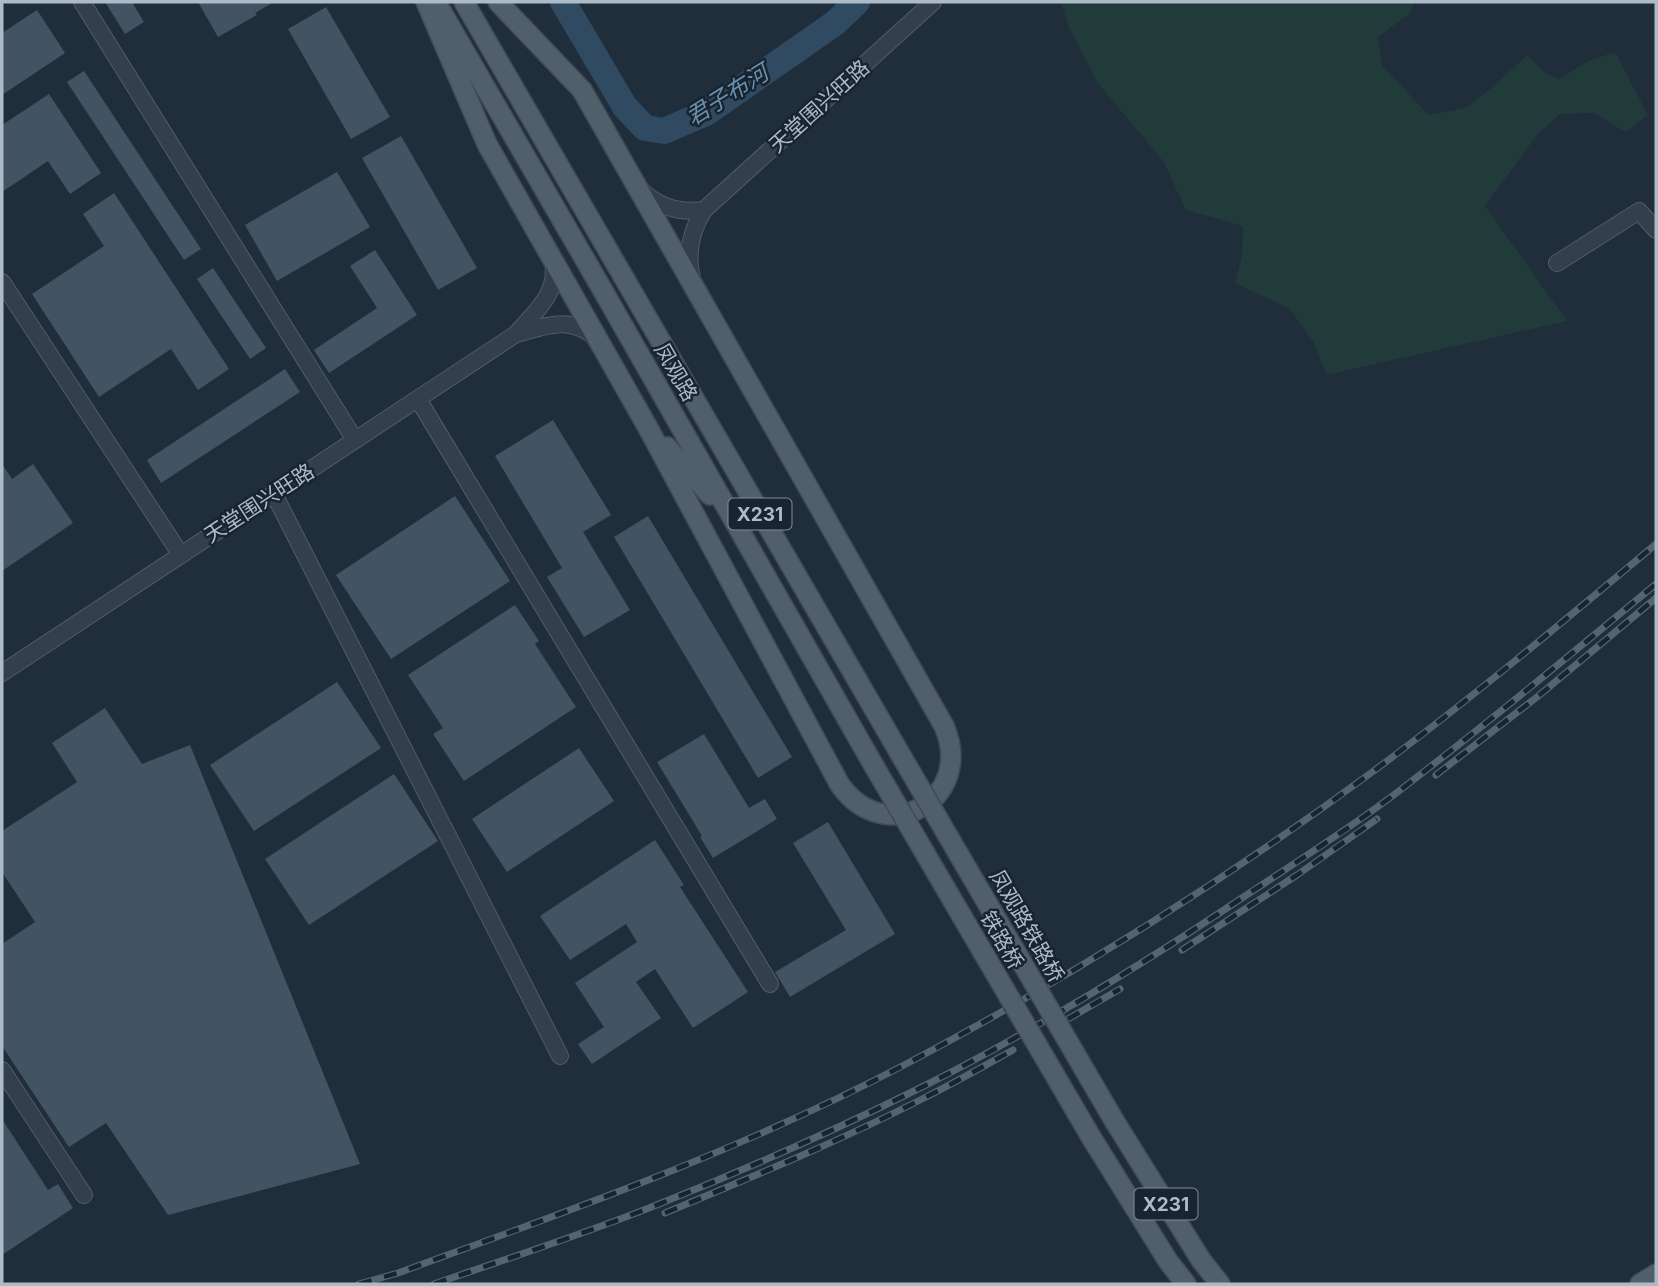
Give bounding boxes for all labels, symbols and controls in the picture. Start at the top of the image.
street label: 天堂围兴旺路 [764,55,874,157]
water label: 君子布河 [681,57,777,131]
street label: 凤观路 [649,338,703,406]
street label: 天堂围兴旺路 [199,458,319,548]
road number: X231 [728,499,792,530]
street label: 凤观路铁路桥 [985,865,1069,987]
street label: 铁路桥 [975,906,1029,974]
road number: X231 [1134,1188,1198,1220]

